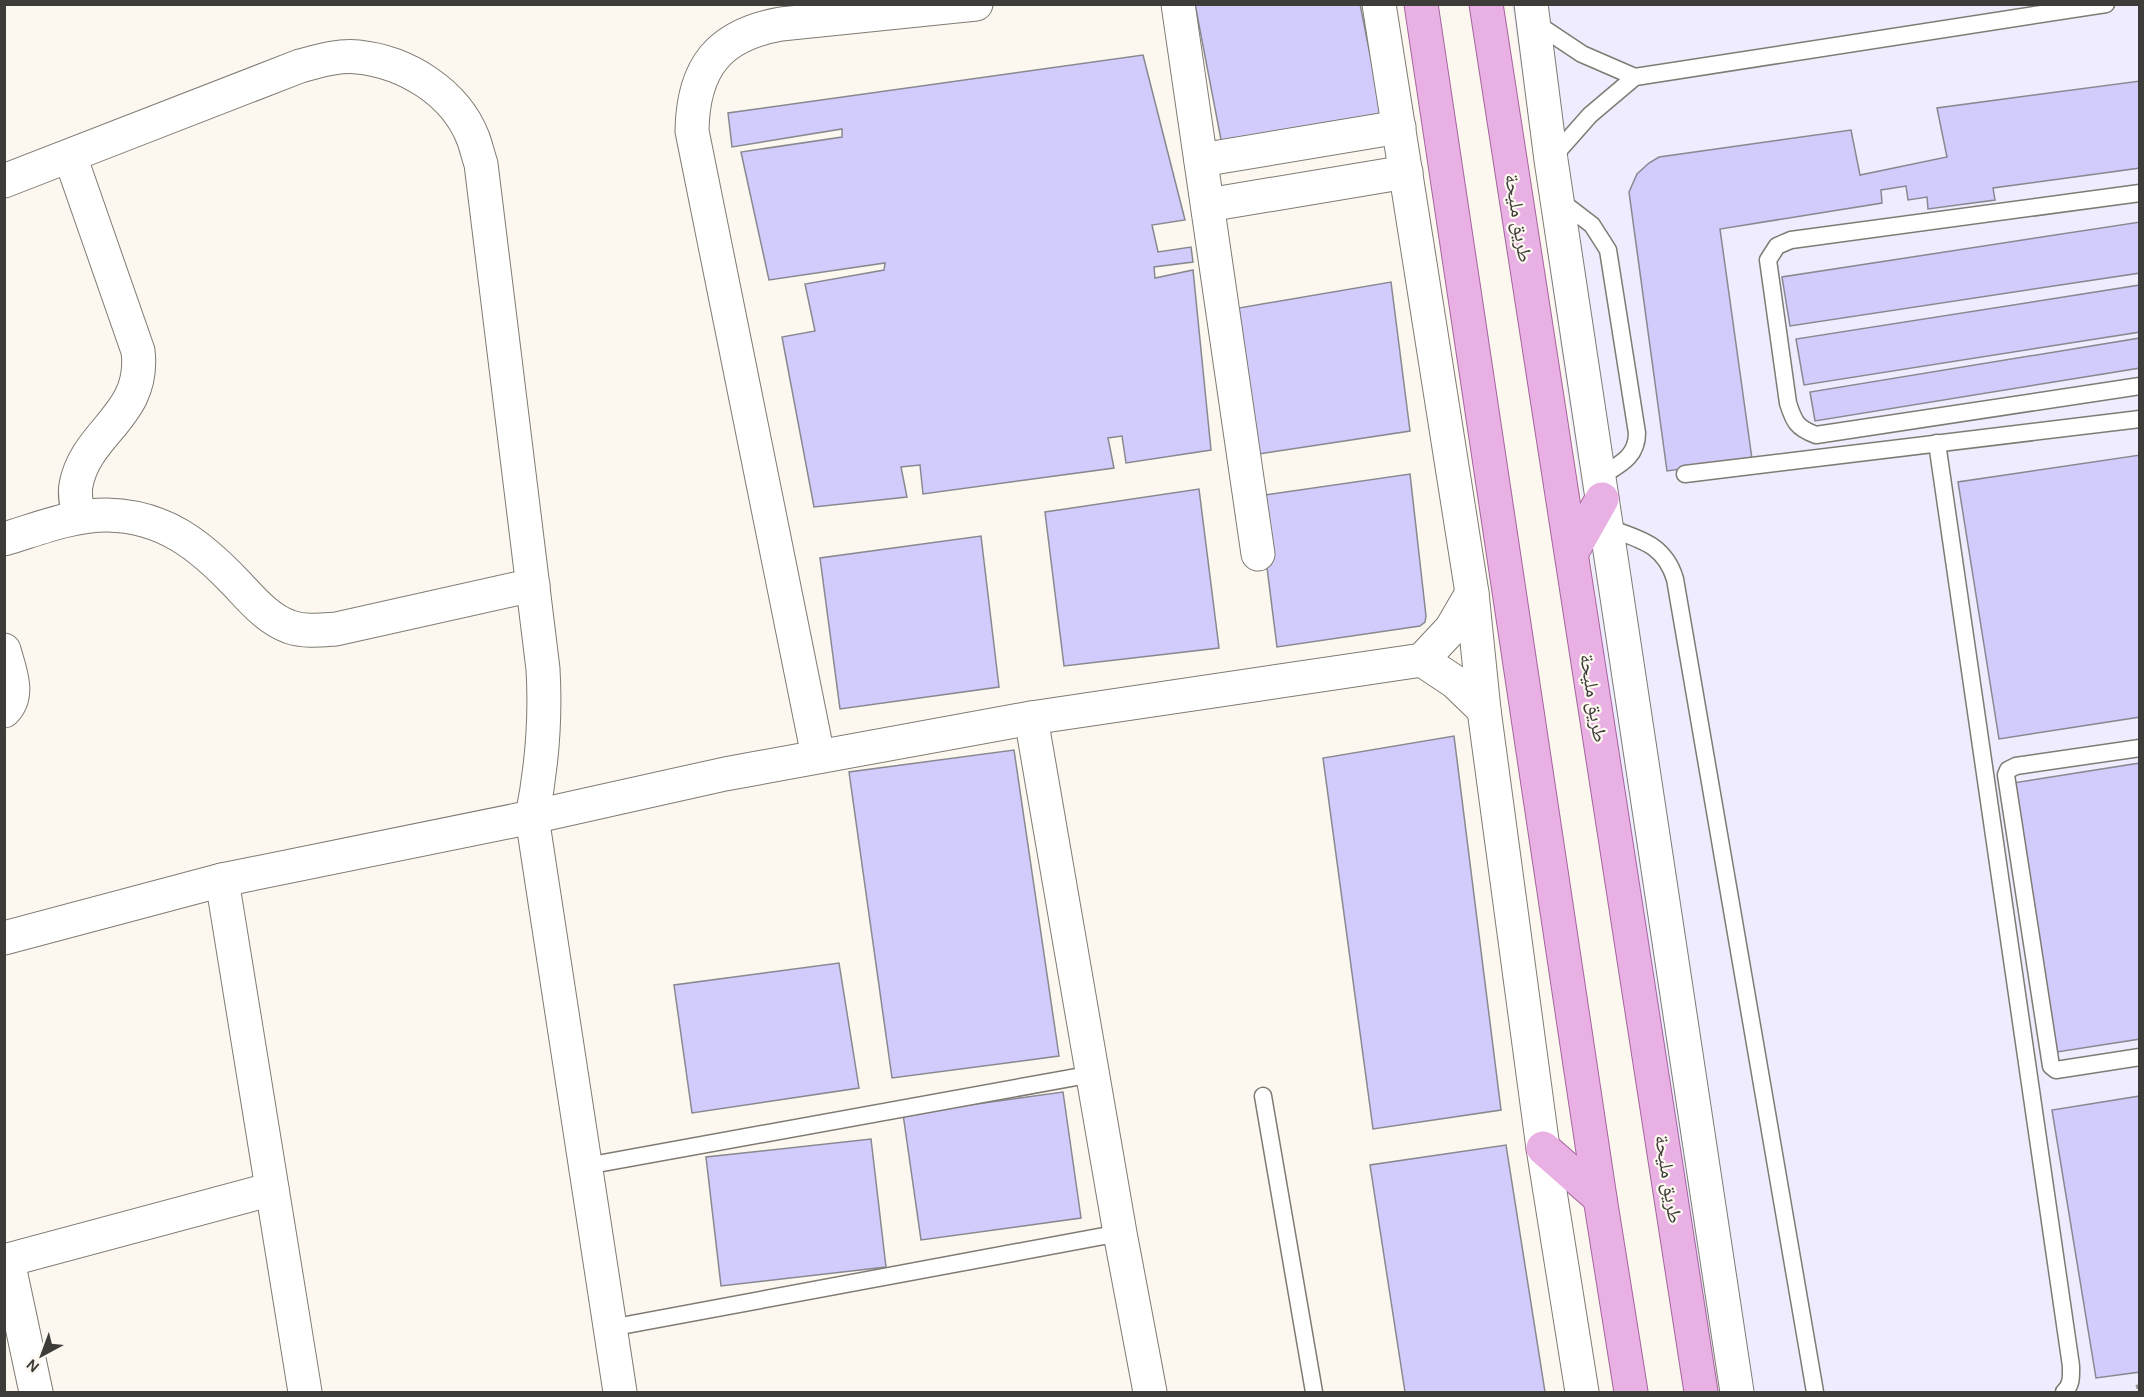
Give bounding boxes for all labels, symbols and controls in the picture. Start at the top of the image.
street label: طريق مليحة [1500,172,1537,264]
street label: طريق مليحة [1575,652,1612,744]
street label: طريق مليحة [1650,1133,1687,1225]
north arrow [12,1325,72,1385]
text: N [22,1355,43,1377]

